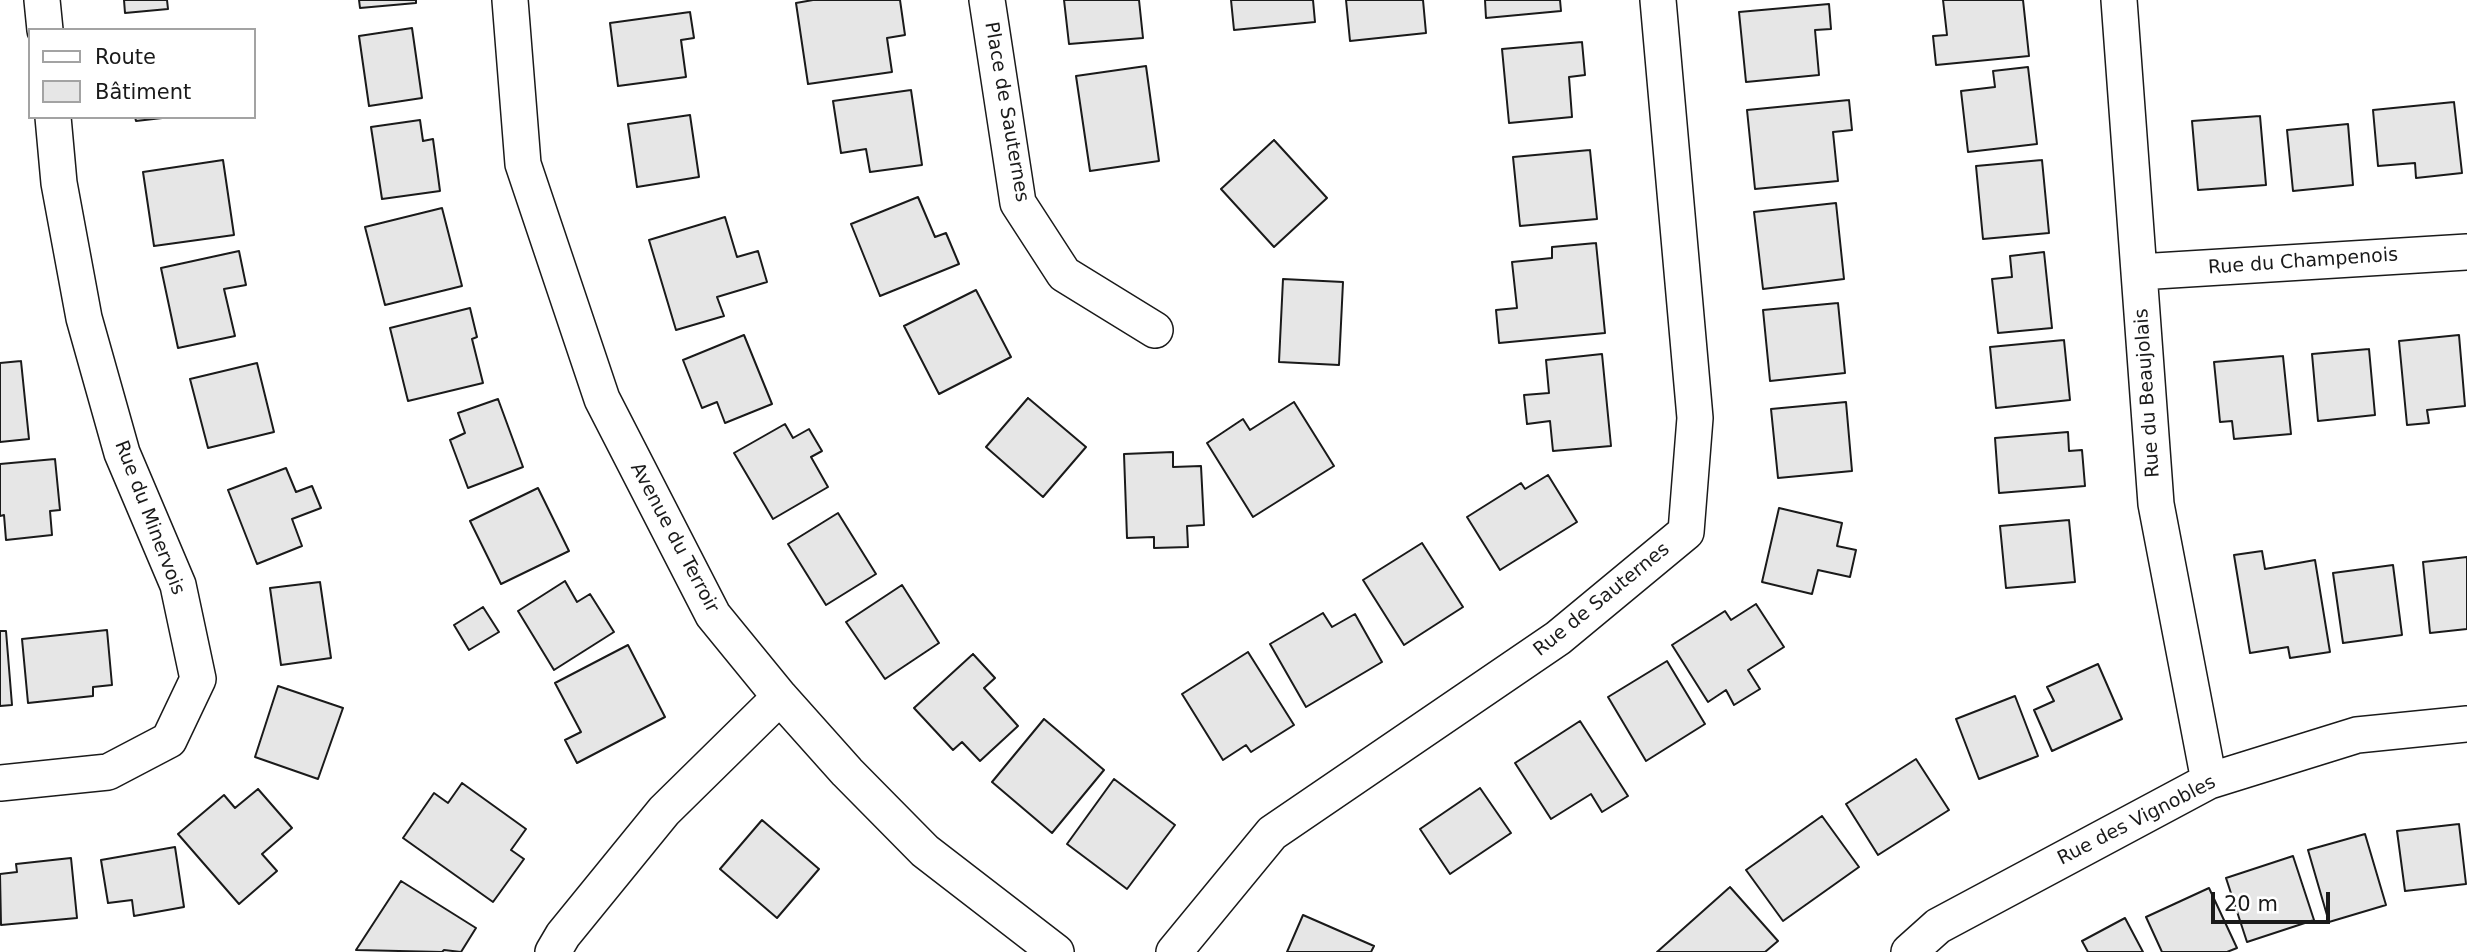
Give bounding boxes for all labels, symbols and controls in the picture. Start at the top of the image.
street label: Place de Sauternes [979,20,1033,204]
legend [28,28,256,119]
text: Route [95,45,156,69]
text: Bâtiment [95,80,191,104]
street label: Rue du Champenois [2207,244,2399,280]
street label: Rue du Beaujolais [2131,308,2165,478]
street label: Rue du Minervois [109,438,189,598]
street label: Avenue du Terroir [625,459,723,617]
street label: Rue de Sauternes [1530,538,1674,662]
street label: Rue des Vignobles [2054,771,2220,871]
scale bar [2215,878,2334,922]
text: 20 m [2224,892,2278,916]

